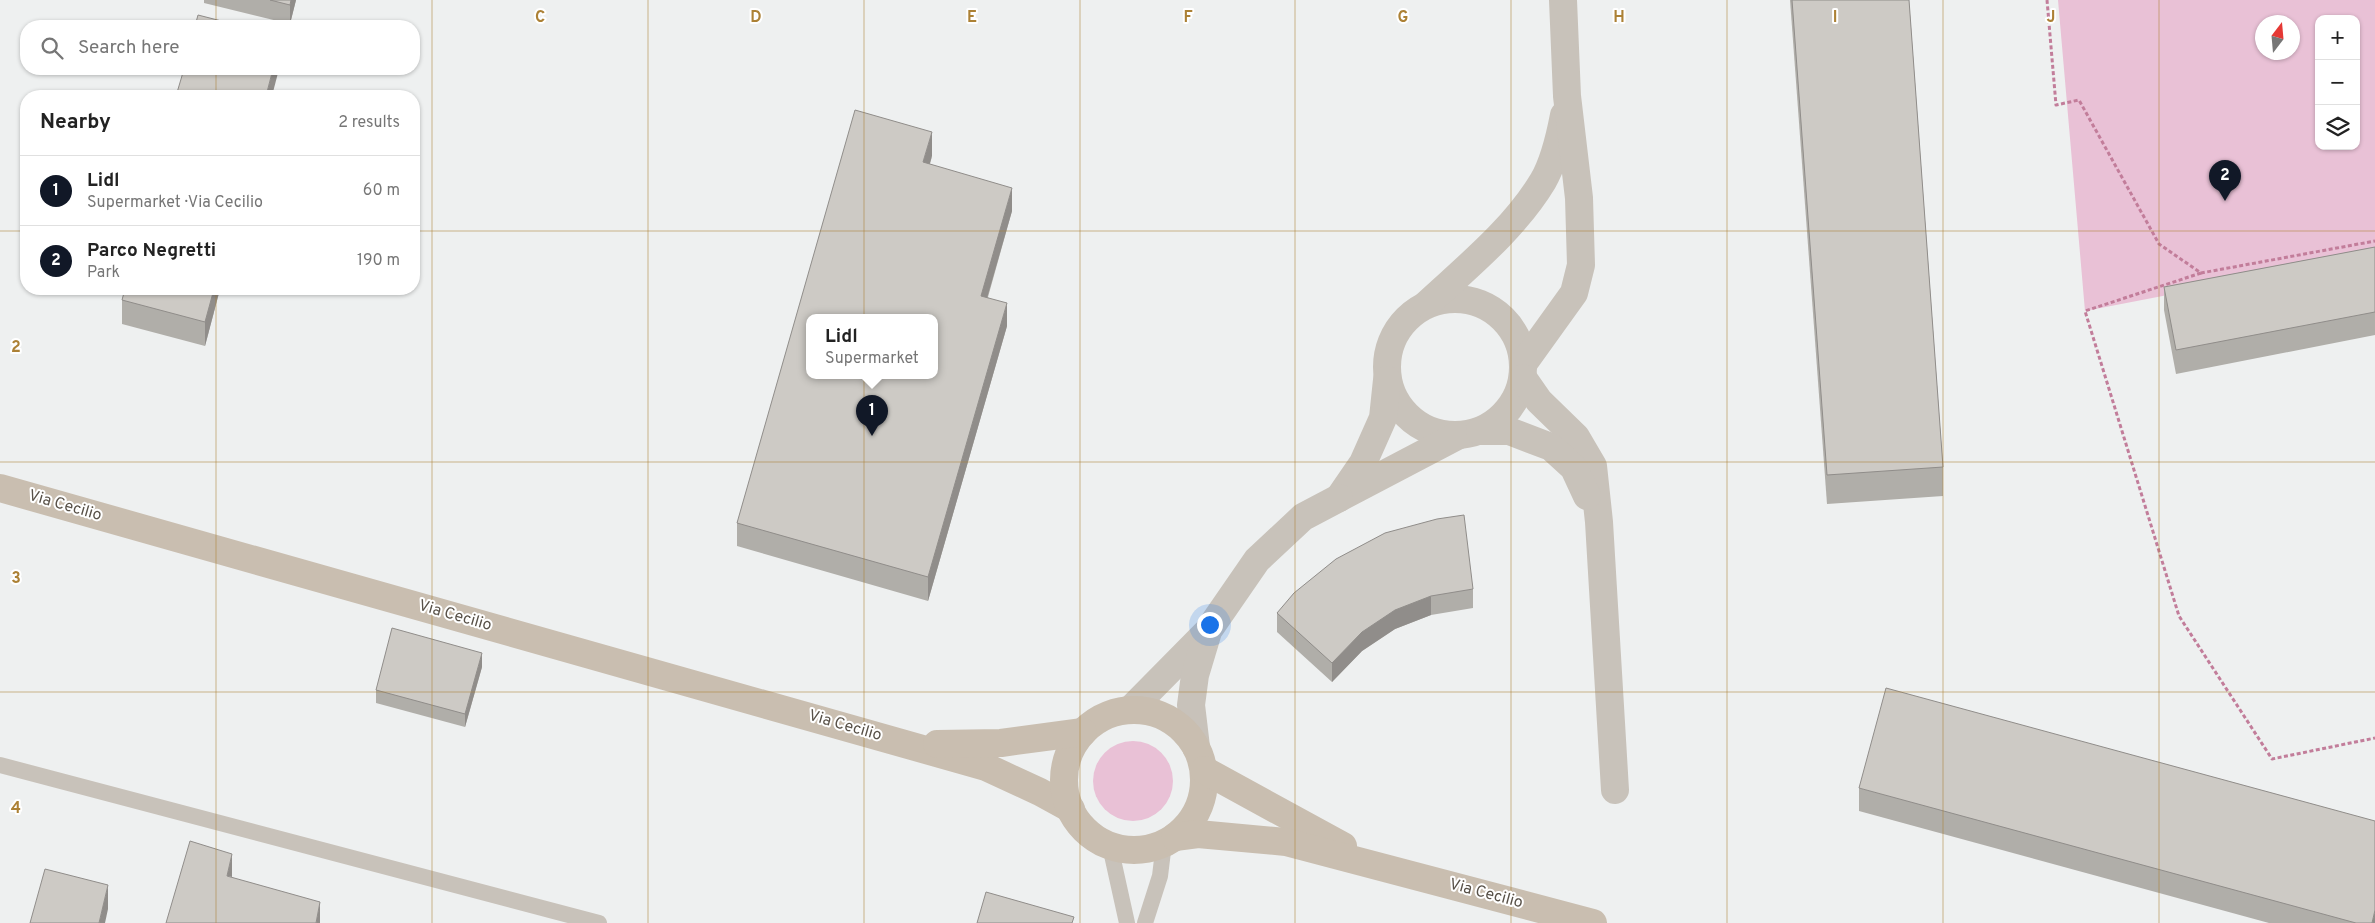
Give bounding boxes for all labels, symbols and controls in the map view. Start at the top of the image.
text: C [535,8,545,28]
text: D [750,8,762,28]
text: E [967,8,977,28]
text: F [1183,8,1193,28]
text: G [1398,8,1408,28]
text: H [1613,8,1625,28]
text: I [1833,8,1837,28]
text: J [2047,8,2055,28]
north arrow [2255,15,2300,60]
map controls [2315,15,2360,150]
button: + [2315,15,2360,60]
search box [20,20,420,75]
icon: search [38,34,66,62]
text: Search here [78,36,180,60]
button: − [2315,60,2360,105]
button: layers [2315,105,2360,150]
text: Nearby [40,109,111,136]
text: 2 results [338,113,400,133]
pin: 2 [2209,160,2241,201]
text: Lidl [87,169,120,193]
text: 1 [53,181,59,201]
text: 60 m [363,181,400,201]
text: Supermarket · Via Cecilio [87,193,263,213]
text: Parco Negretti [87,239,216,263]
text: 2 [51,251,61,271]
text: 190 m [357,251,400,271]
text: Park [87,263,120,283]
popup [806,314,938,379]
text: Lidl [825,325,858,349]
text: 2 [11,338,21,358]
text: Supermarket [825,349,919,369]
pin: 1 [856,395,888,436]
street label: Via Cecilio [26,486,104,526]
text: 3 [11,569,21,589]
street label: Via Cecilio [416,596,494,636]
your location [1197,612,1223,638]
street label: Via Cecilio [806,706,884,746]
text: 4 [11,799,21,819]
street label: Via Cecilio [1447,875,1525,913]

